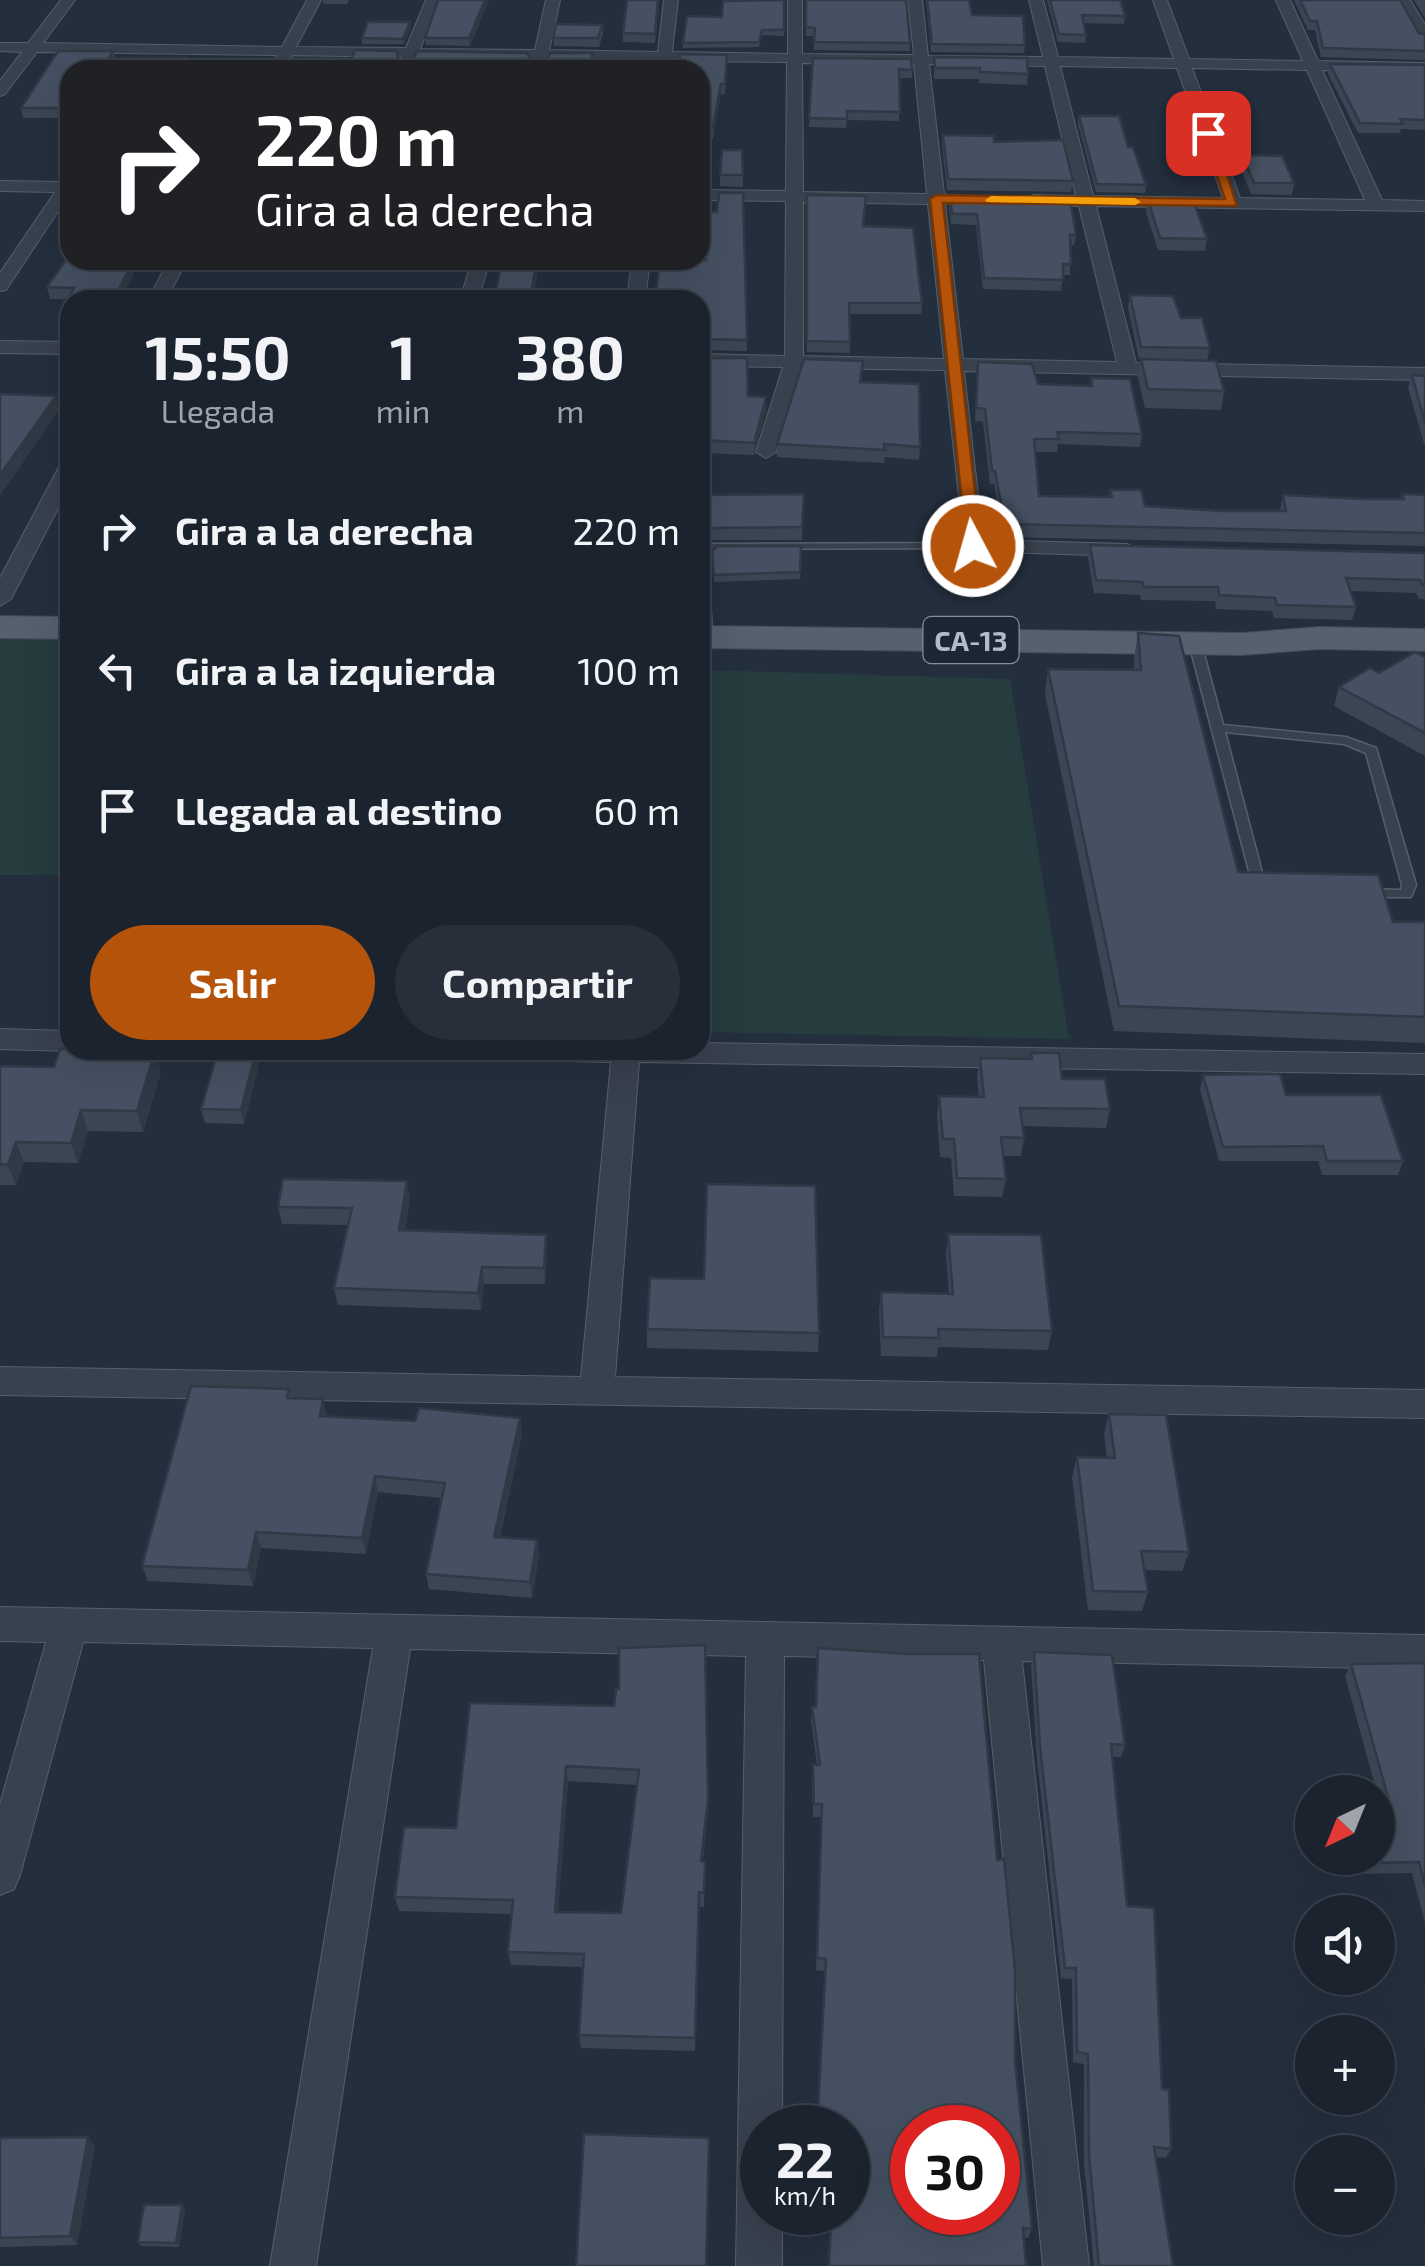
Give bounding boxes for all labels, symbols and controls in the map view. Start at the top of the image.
pin [1166,91,1251,176]
text: 220 m [255,96,457,180]
icon: right [90,100,220,230]
icon: arrive [1181,106,1236,161]
text: Gira a la derecha [255,181,594,235]
text: 15:50 [145,320,291,392]
text: 1 [390,320,416,392]
text: 380 [516,320,625,392]
text: Llegada [161,391,275,429]
text: min [376,391,430,429]
text: m [556,391,584,429]
position arrow [921,494,1025,598]
icon: right [90,503,145,558]
text: Gira a la derecha [175,507,474,553]
text: 220 m [573,507,680,553]
road number: CA-13 [924,617,1018,663]
icon: left [90,643,145,698]
text: Gira a la izquierda [175,647,496,693]
text: 100 m [577,647,680,693]
icon: arrive [90,783,145,838]
text: Llegada al destino [175,787,503,833]
text: 60 m [594,787,680,833]
button: Salir [90,925,375,1040]
button: Compartir [395,925,680,1040]
north arrow [1295,1775,1395,1875]
map controls [1295,1775,1395,2235]
button: sound [1295,1895,1395,1995]
button: + [1295,2015,1395,2115]
speed limit sign: 30 [890,2105,1020,2235]
text: 22 [776,2128,834,2188]
button: − [1295,2135,1395,2235]
text: km/h [774,2180,836,2210]

